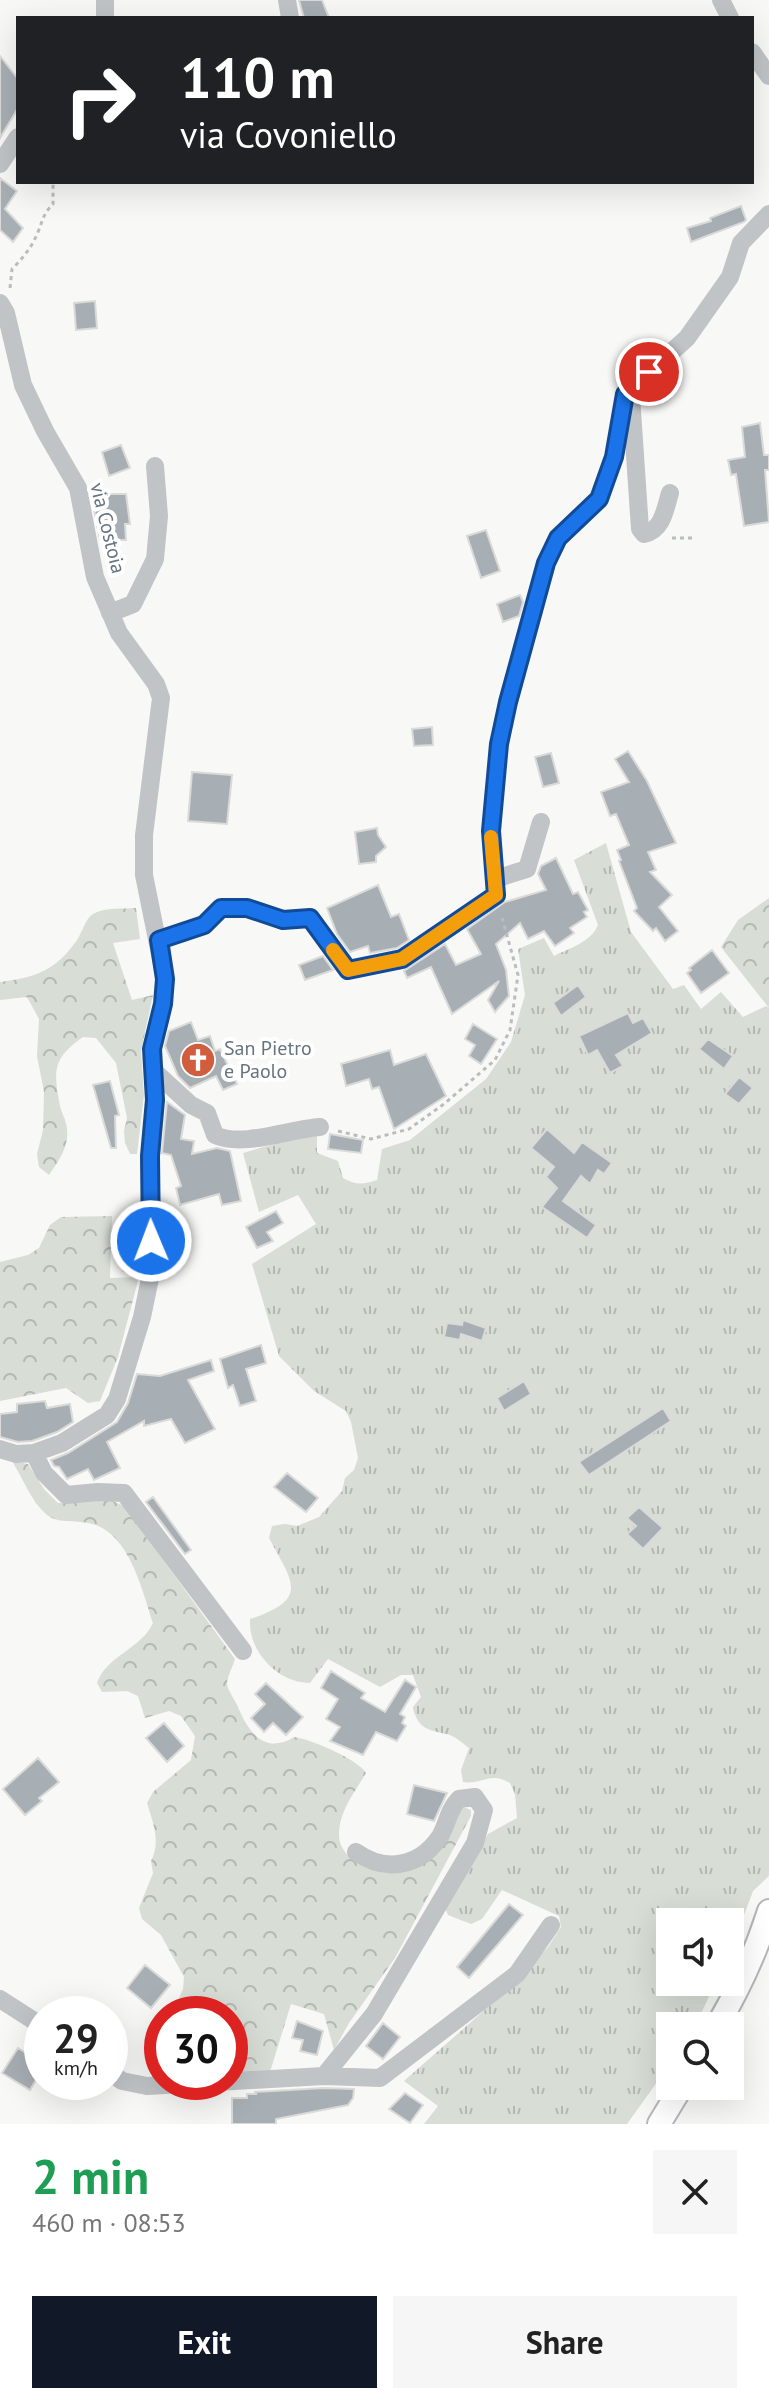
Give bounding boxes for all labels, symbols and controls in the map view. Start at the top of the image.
text: 110 m [180,41,335,113]
icon: right [48,48,152,152]
text: via Covoniello [180,111,397,158]
pin [615,338,683,406]
icon: arrive [627,350,671,394]
street label: via Costoia [84,480,132,576]
place label: San Pietro e Paolo [224,1035,312,1084]
church icon: San Pietro e Paolo [179,1041,217,1079]
position arrow [109,1199,193,1283]
map controls [656,1908,744,2100]
button: sound [656,1908,744,1996]
speed limit sign: 30 [144,1996,248,2100]
text: 29 [53,2012,99,2064]
button: search [656,2012,744,2100]
text: km/h [54,2055,98,2081]
text: 2 min [32,2145,149,2207]
button: close [653,2150,737,2234]
text: 460 m · 08:53 [32,2206,186,2239]
button: Exit [32,2296,377,2388]
button: Share [393,2296,737,2388]

